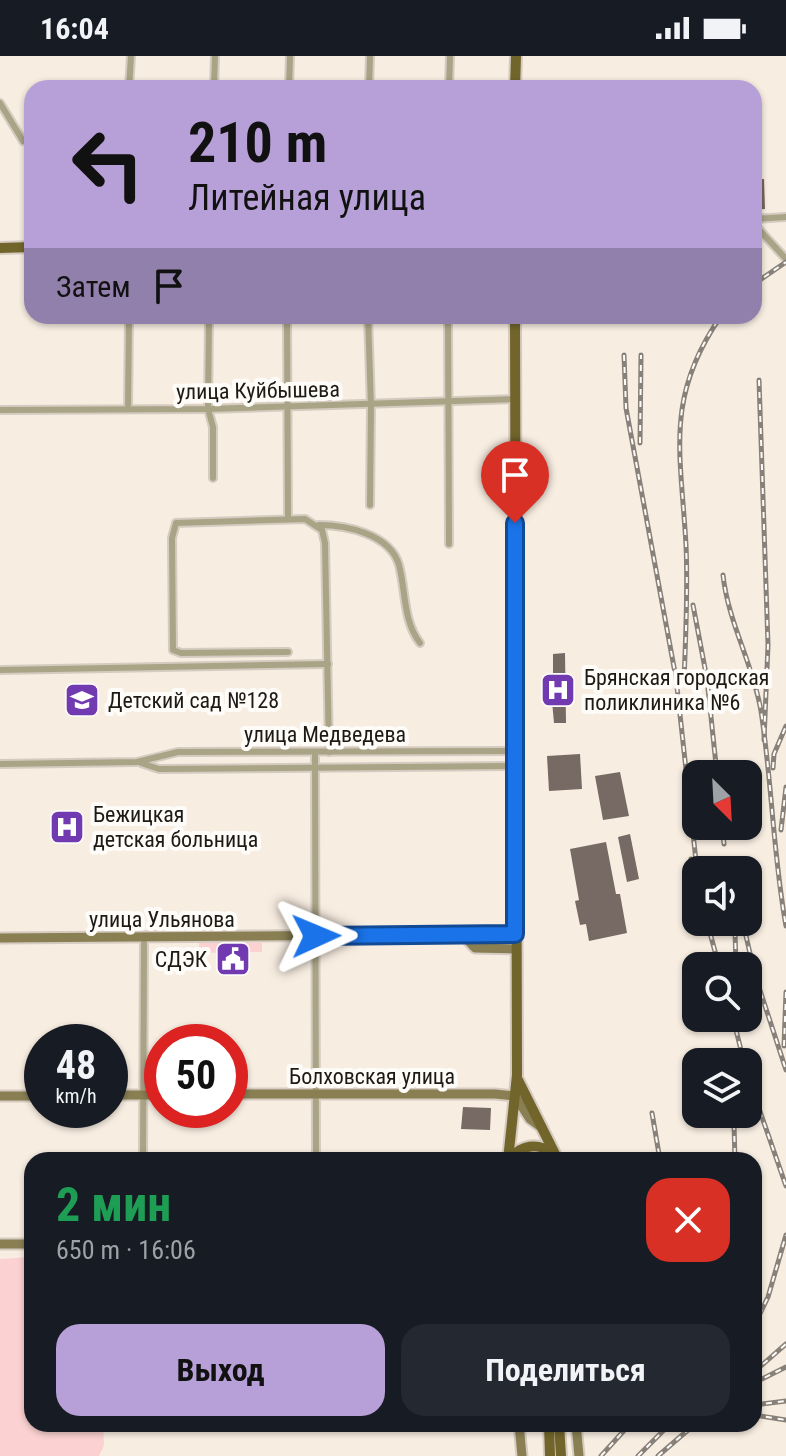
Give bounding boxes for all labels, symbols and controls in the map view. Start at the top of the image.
text: 16:04 [40,11,109,46]
text: 210 m [188,110,327,176]
icon: left [56,112,160,216]
text: Литейная улица [188,177,426,219]
icon: arrive [147,264,191,308]
text: Затем [56,269,131,304]
street label: улица Куйбышева [176,377,340,404]
pin [481,441,549,523]
icon: arrive [493,453,537,497]
place label: Брянская городская поликлиника №6 [584,665,770,715]
hospital icon: Брянская городская поликлиника №6 [539,671,577,709]
school or university icon: Детский сад №128 [63,681,101,719]
place label: Детский сад №128 [108,688,279,713]
street label: улица Медведева [244,722,406,747]
north arrow [682,760,762,840]
map controls [682,760,762,1128]
place label: Бежицкая детская больница [93,802,258,852]
hospital icon: Бежицкая детская больница [48,808,86,846]
button: sound [682,856,762,936]
position arrow [274,894,358,978]
street label: улица Ульянова [89,907,235,932]
public building icon: СДЭК [214,940,252,978]
place label: СДЭК [155,947,208,972]
button: search [682,952,762,1032]
speed limit sign: 50 [144,1024,248,1128]
text: 48 [56,1042,96,1089]
button: layers [682,1048,762,1128]
street label: Болховская улица [289,1064,455,1089]
text: km/h [55,1084,97,1108]
text: 2 мин [56,1176,171,1233]
button: close [646,1178,730,1262]
text: 650 m · 16:06 [56,1235,196,1265]
button: Выход [56,1324,385,1416]
button: Поделиться [401,1324,730,1416]

